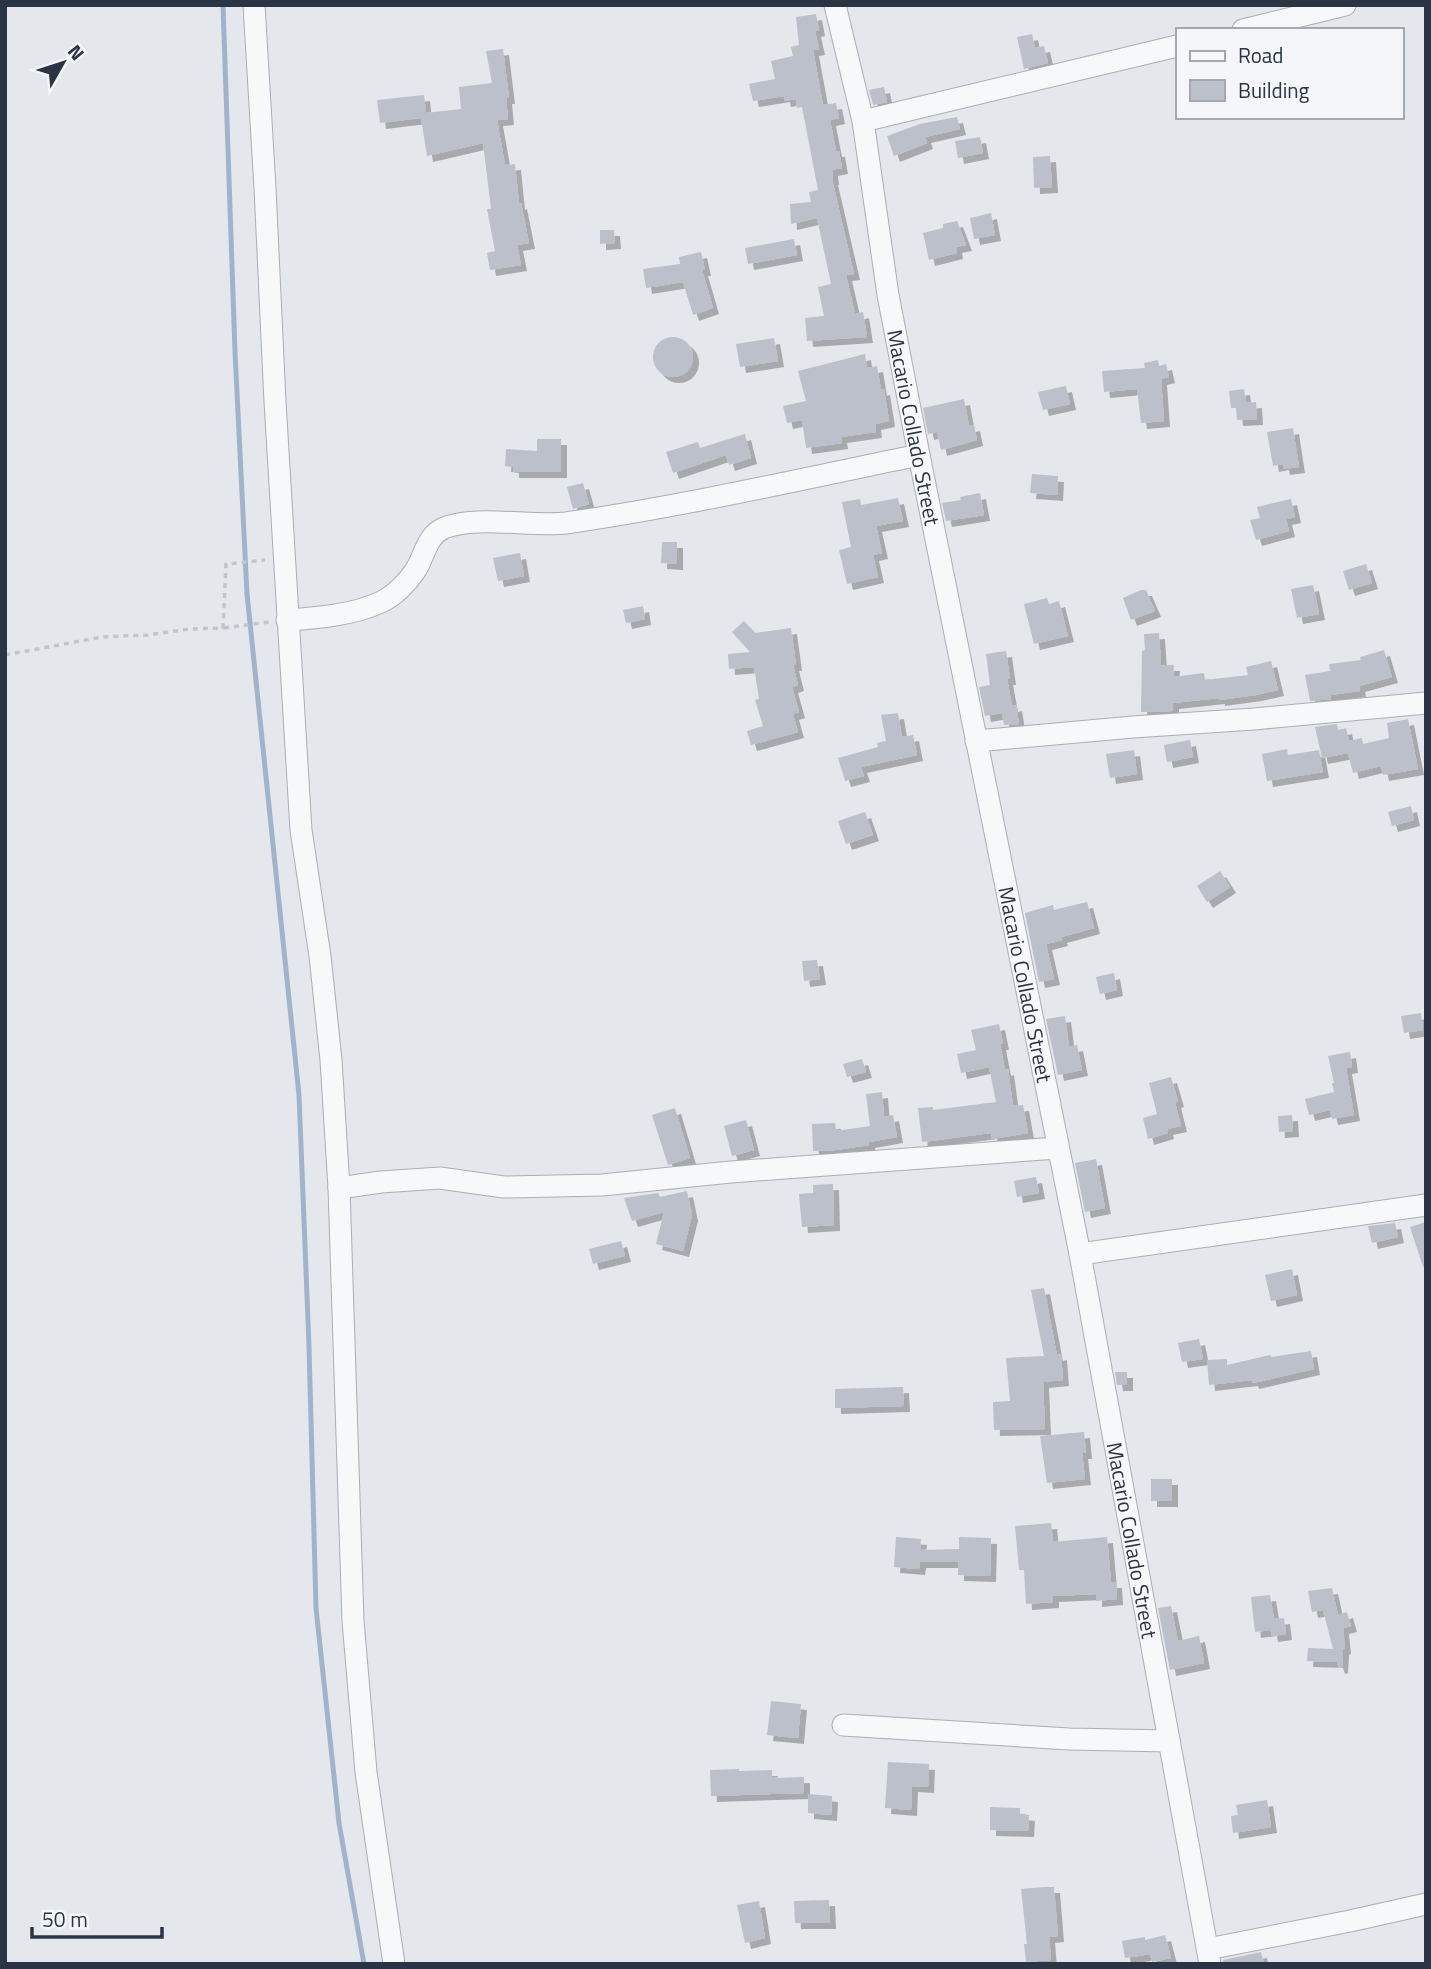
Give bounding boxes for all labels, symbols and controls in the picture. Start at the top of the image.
north arrow [28,28,98,98]
legend [1176,28,1403,119]
text: N [61,38,92,66]
text: Road [1238,39,1283,71]
text: Building [1238,74,1310,106]
street label: Macario Collado Street [879,327,949,529]
street label: Macario Collado Street [990,884,1061,1086]
street label: Macario Collado Street [1099,1439,1166,1641]
scale bar [32,1896,161,1940]
text: 50 m [42,1903,88,1935]

